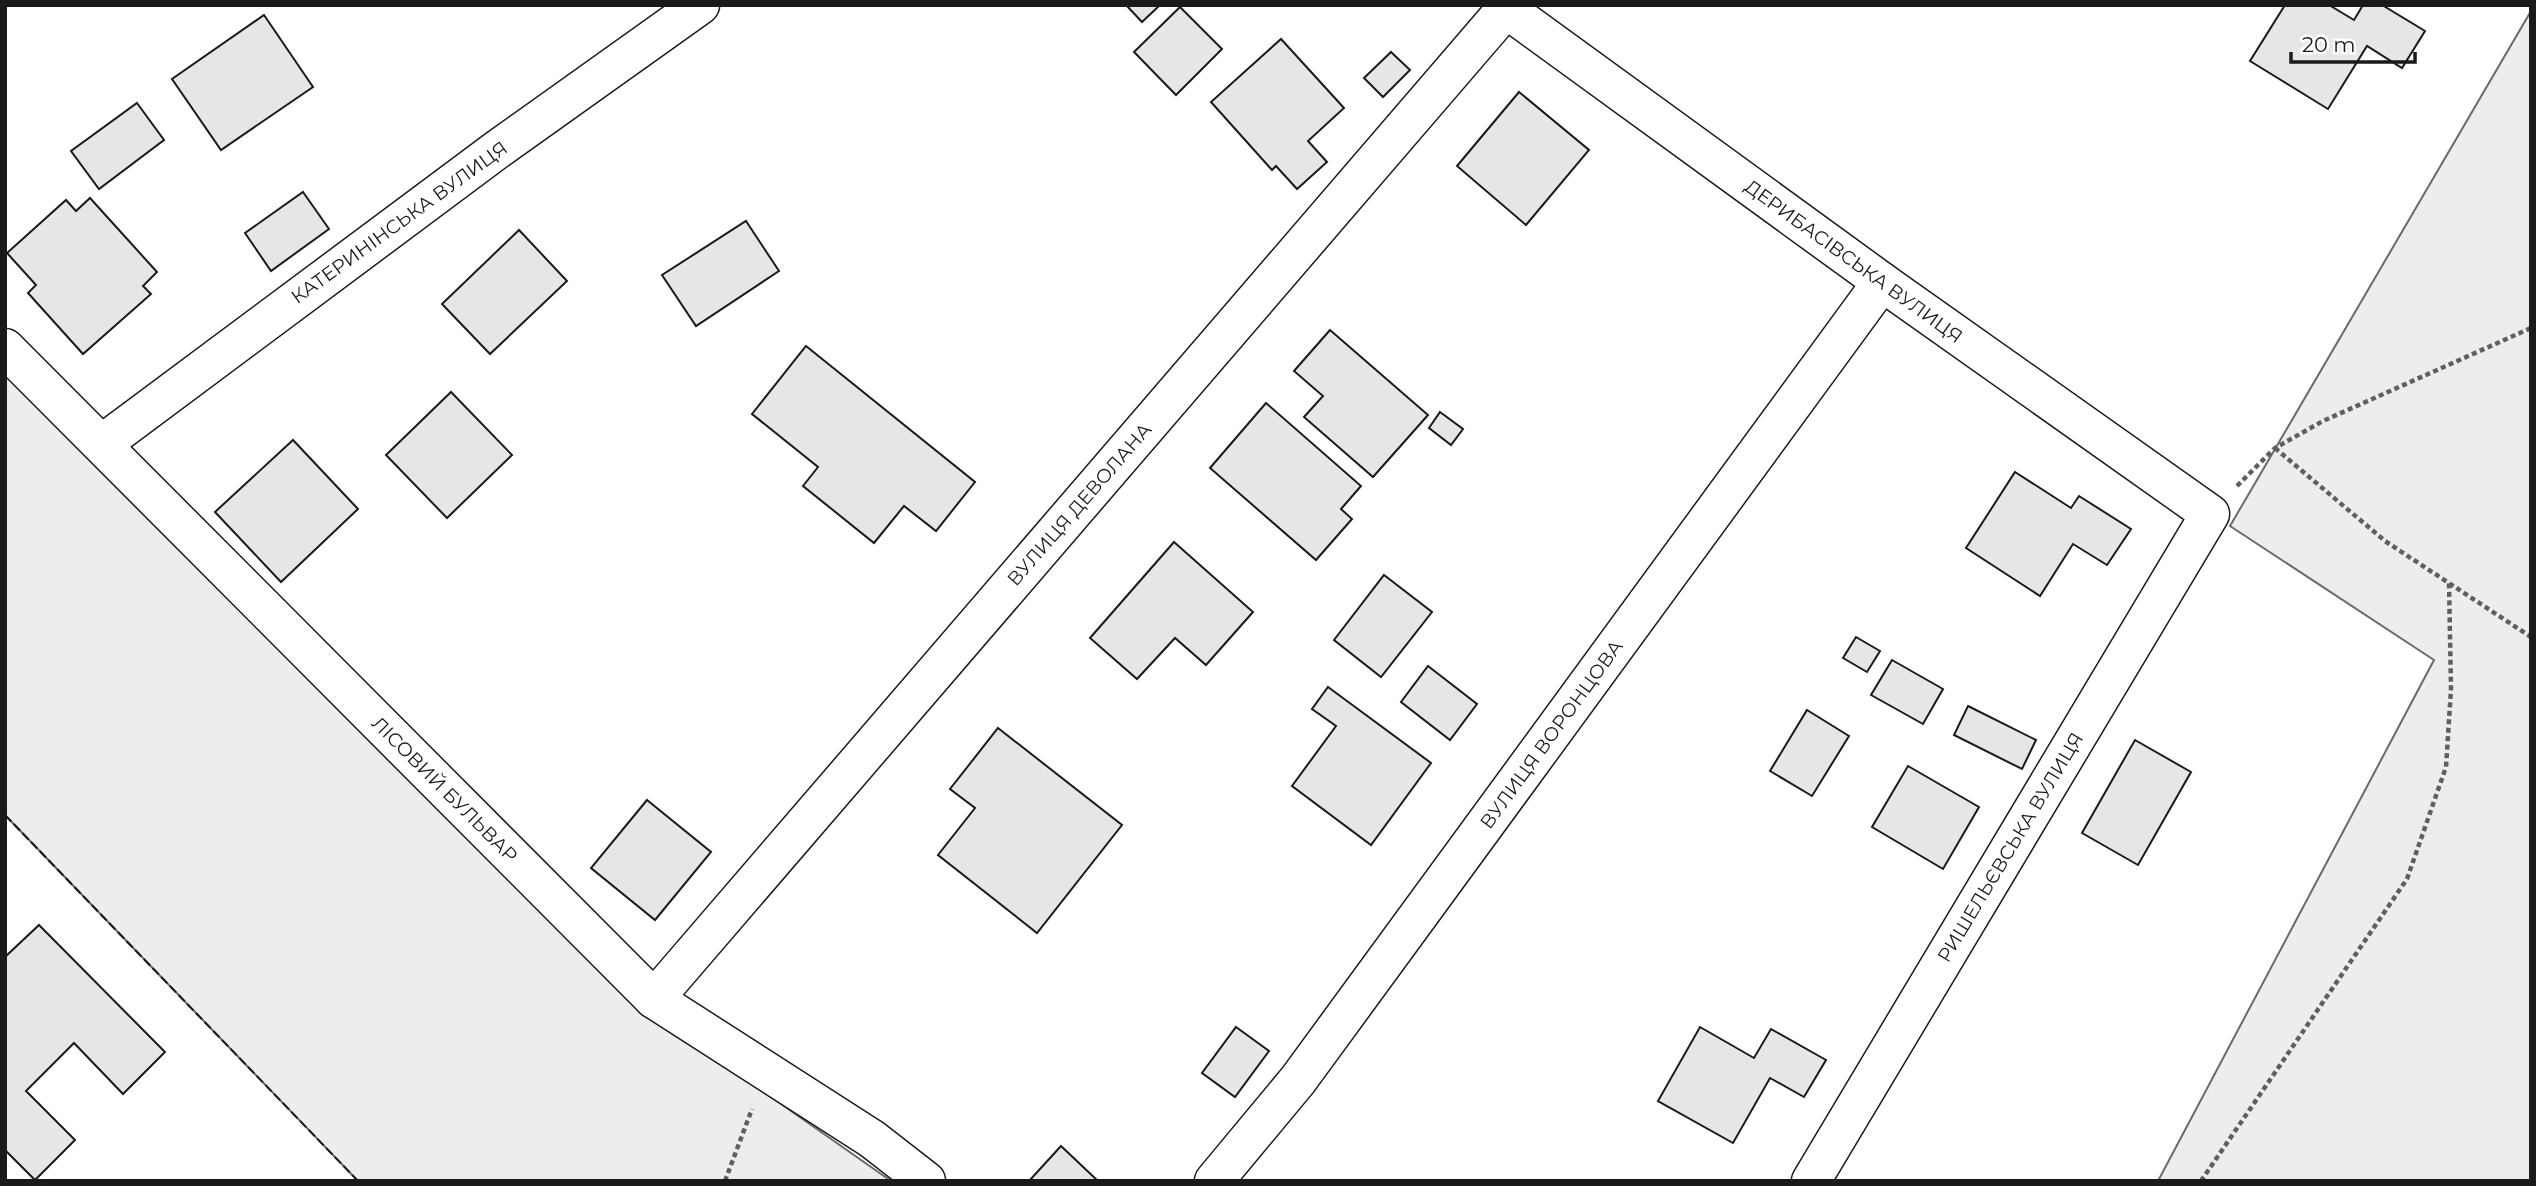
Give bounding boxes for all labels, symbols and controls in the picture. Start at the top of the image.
scale bar [2291,21,2415,65]
text: 20 m [2302,32,2356,57]
street label: КАТЕРИНІНСЬКА ВУЛИЦЯ [287,136,512,309]
street label: ДЕРИБАСІВСЬКА ВУЛИЦЯ [1740,175,1967,348]
street label: ВУЛИЦЯ ДЕВОЛАНА [1002,418,1156,590]
street label: ВУЛИЦЯ ВОРОНЦОВА [1475,636,1628,833]
street label: ЛІСОВИЙ БУЛЬВАР [367,712,522,867]
street label: РИШЕЛЬЄВСЬКА ВУЛИЦЯ [1933,728,2088,966]

